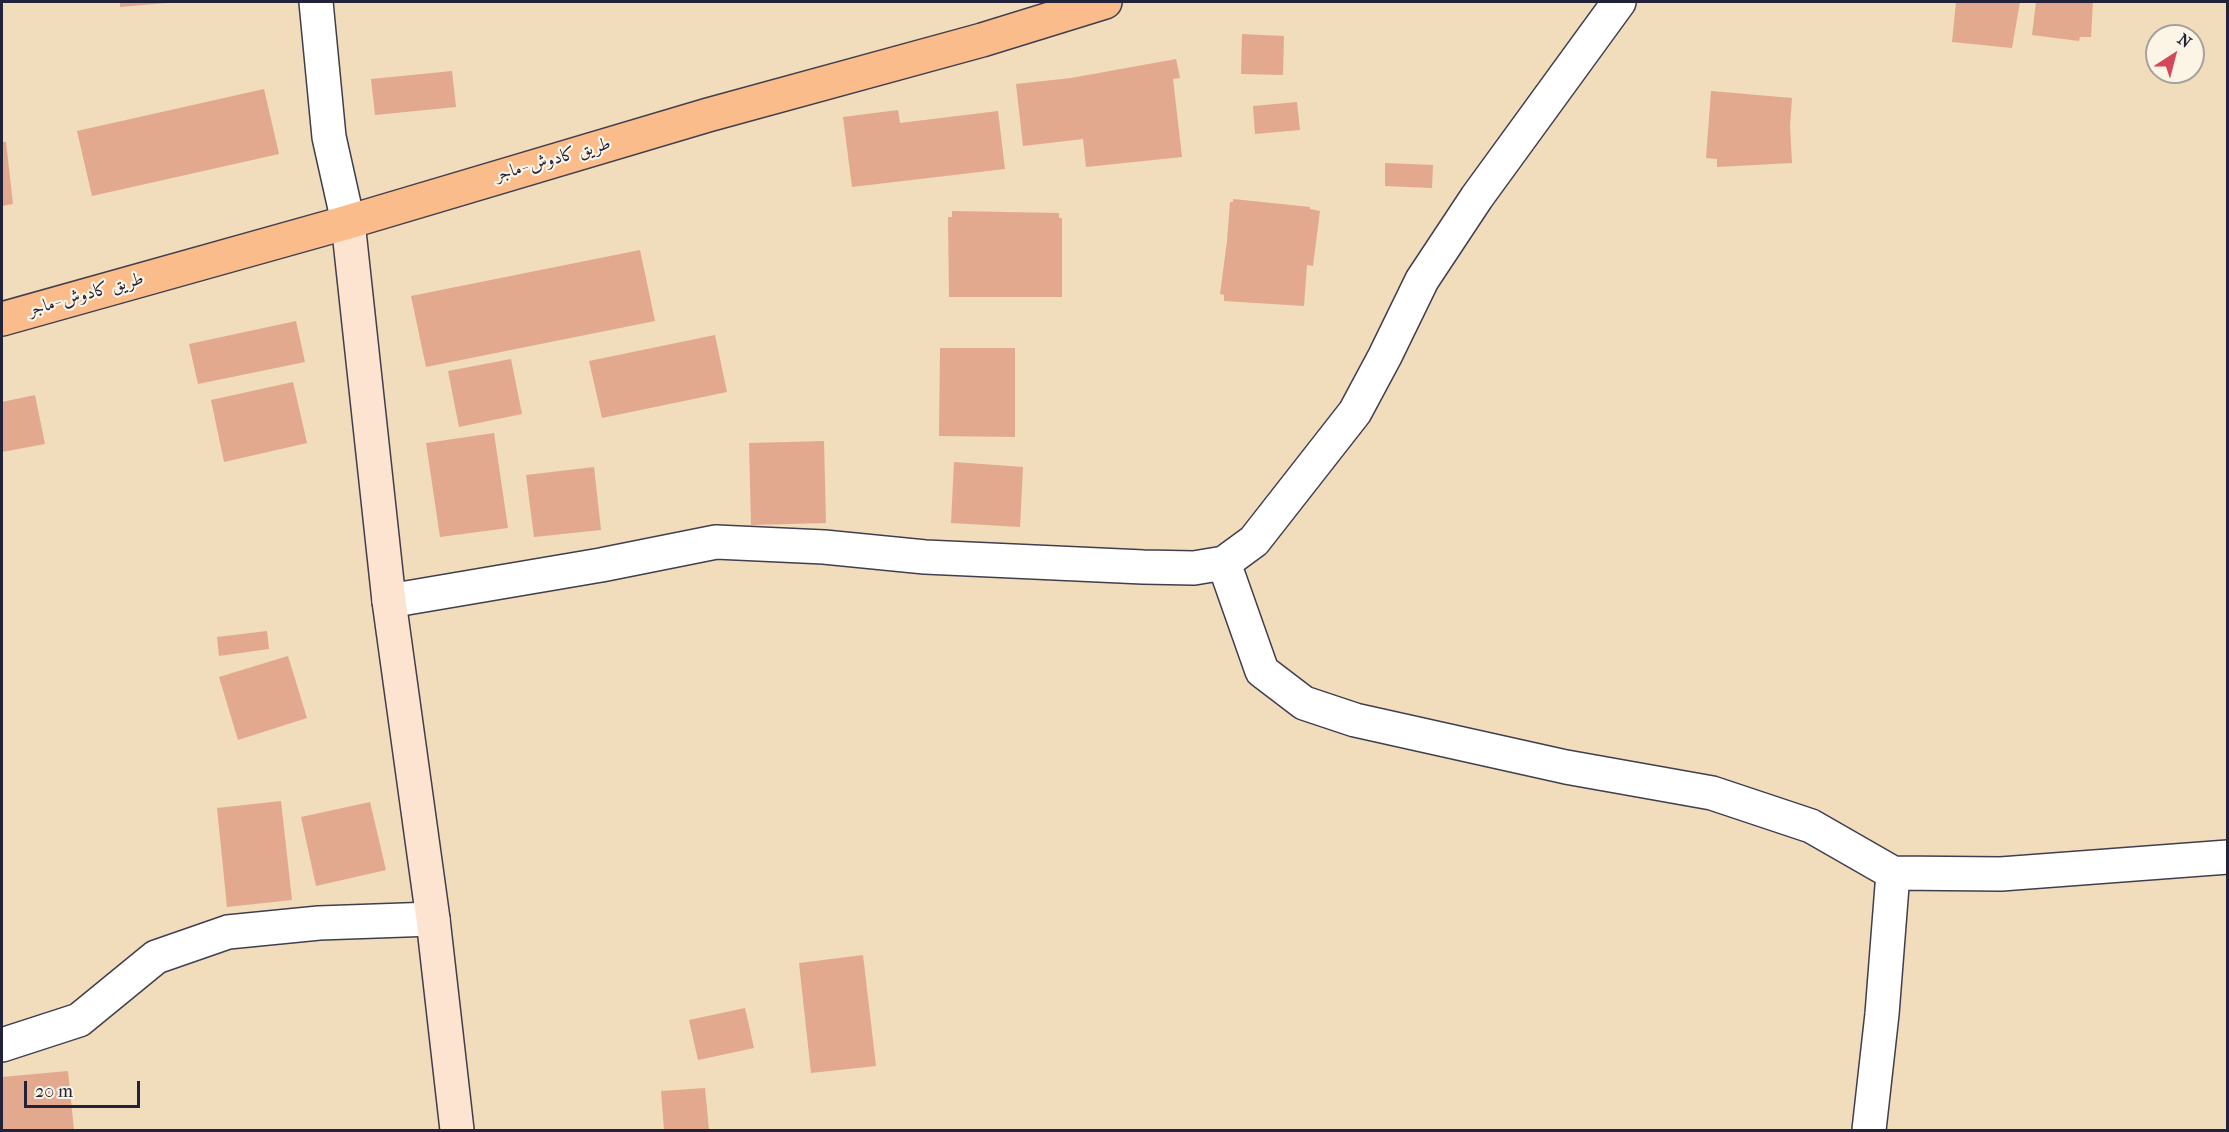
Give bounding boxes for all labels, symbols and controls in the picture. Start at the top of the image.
north arrow [2145,24,2205,84]
text: N [2174,29,2195,52]
street label: طريق كادوش -ماجر [493,133,613,187]
street label: طريق كادوش -ماجر [26,268,146,322]
scale bar [27,1069,142,1107]
text: 20 m [35,1081,73,1102]

